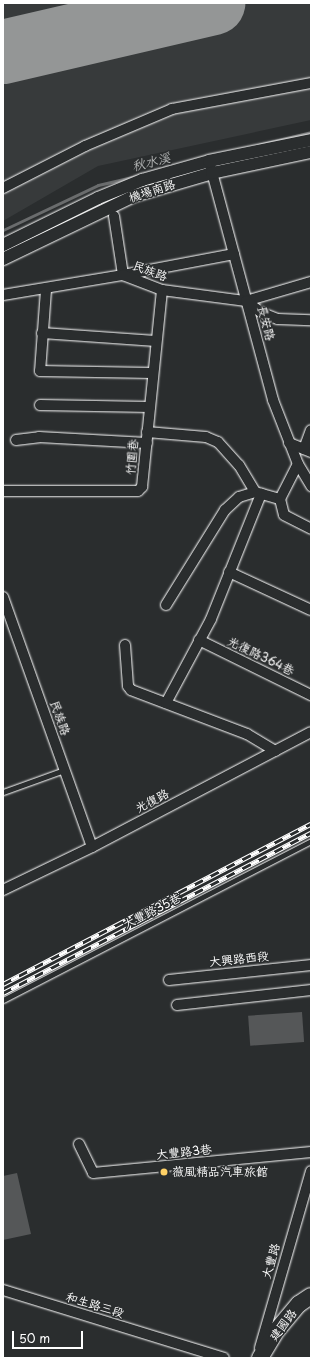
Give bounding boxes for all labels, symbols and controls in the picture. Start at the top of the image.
water label: 秋水溪 [130,150,172,174]
street label: 機場南路 [127,177,177,205]
street label: 民族路 [131,258,169,284]
street label: 長安路 [254,304,278,342]
street label: 竹圍巷 [123,438,141,476]
street label: 光復路364巷 [225,634,297,678]
street label: 民族路 [47,699,73,737]
street label: 光復路 [133,786,171,816]
street label: 大豐路35巷 [121,890,183,932]
street label: 大興路西段 [208,949,270,969]
street label: 大豐路3巷 [155,1142,213,1162]
place label: 薇風精品汽車旅館 [172,1165,268,1179]
marker: 薇風精品汽車旅館 [159,1167,169,1177]
street label: 大豐路 [259,1242,283,1280]
street label: 和生路三段 [64,1289,126,1321]
street label: 建國路 [266,1306,300,1344]
scale bar [14,1323,85,1349]
text: 50 m [19,1329,50,1347]

